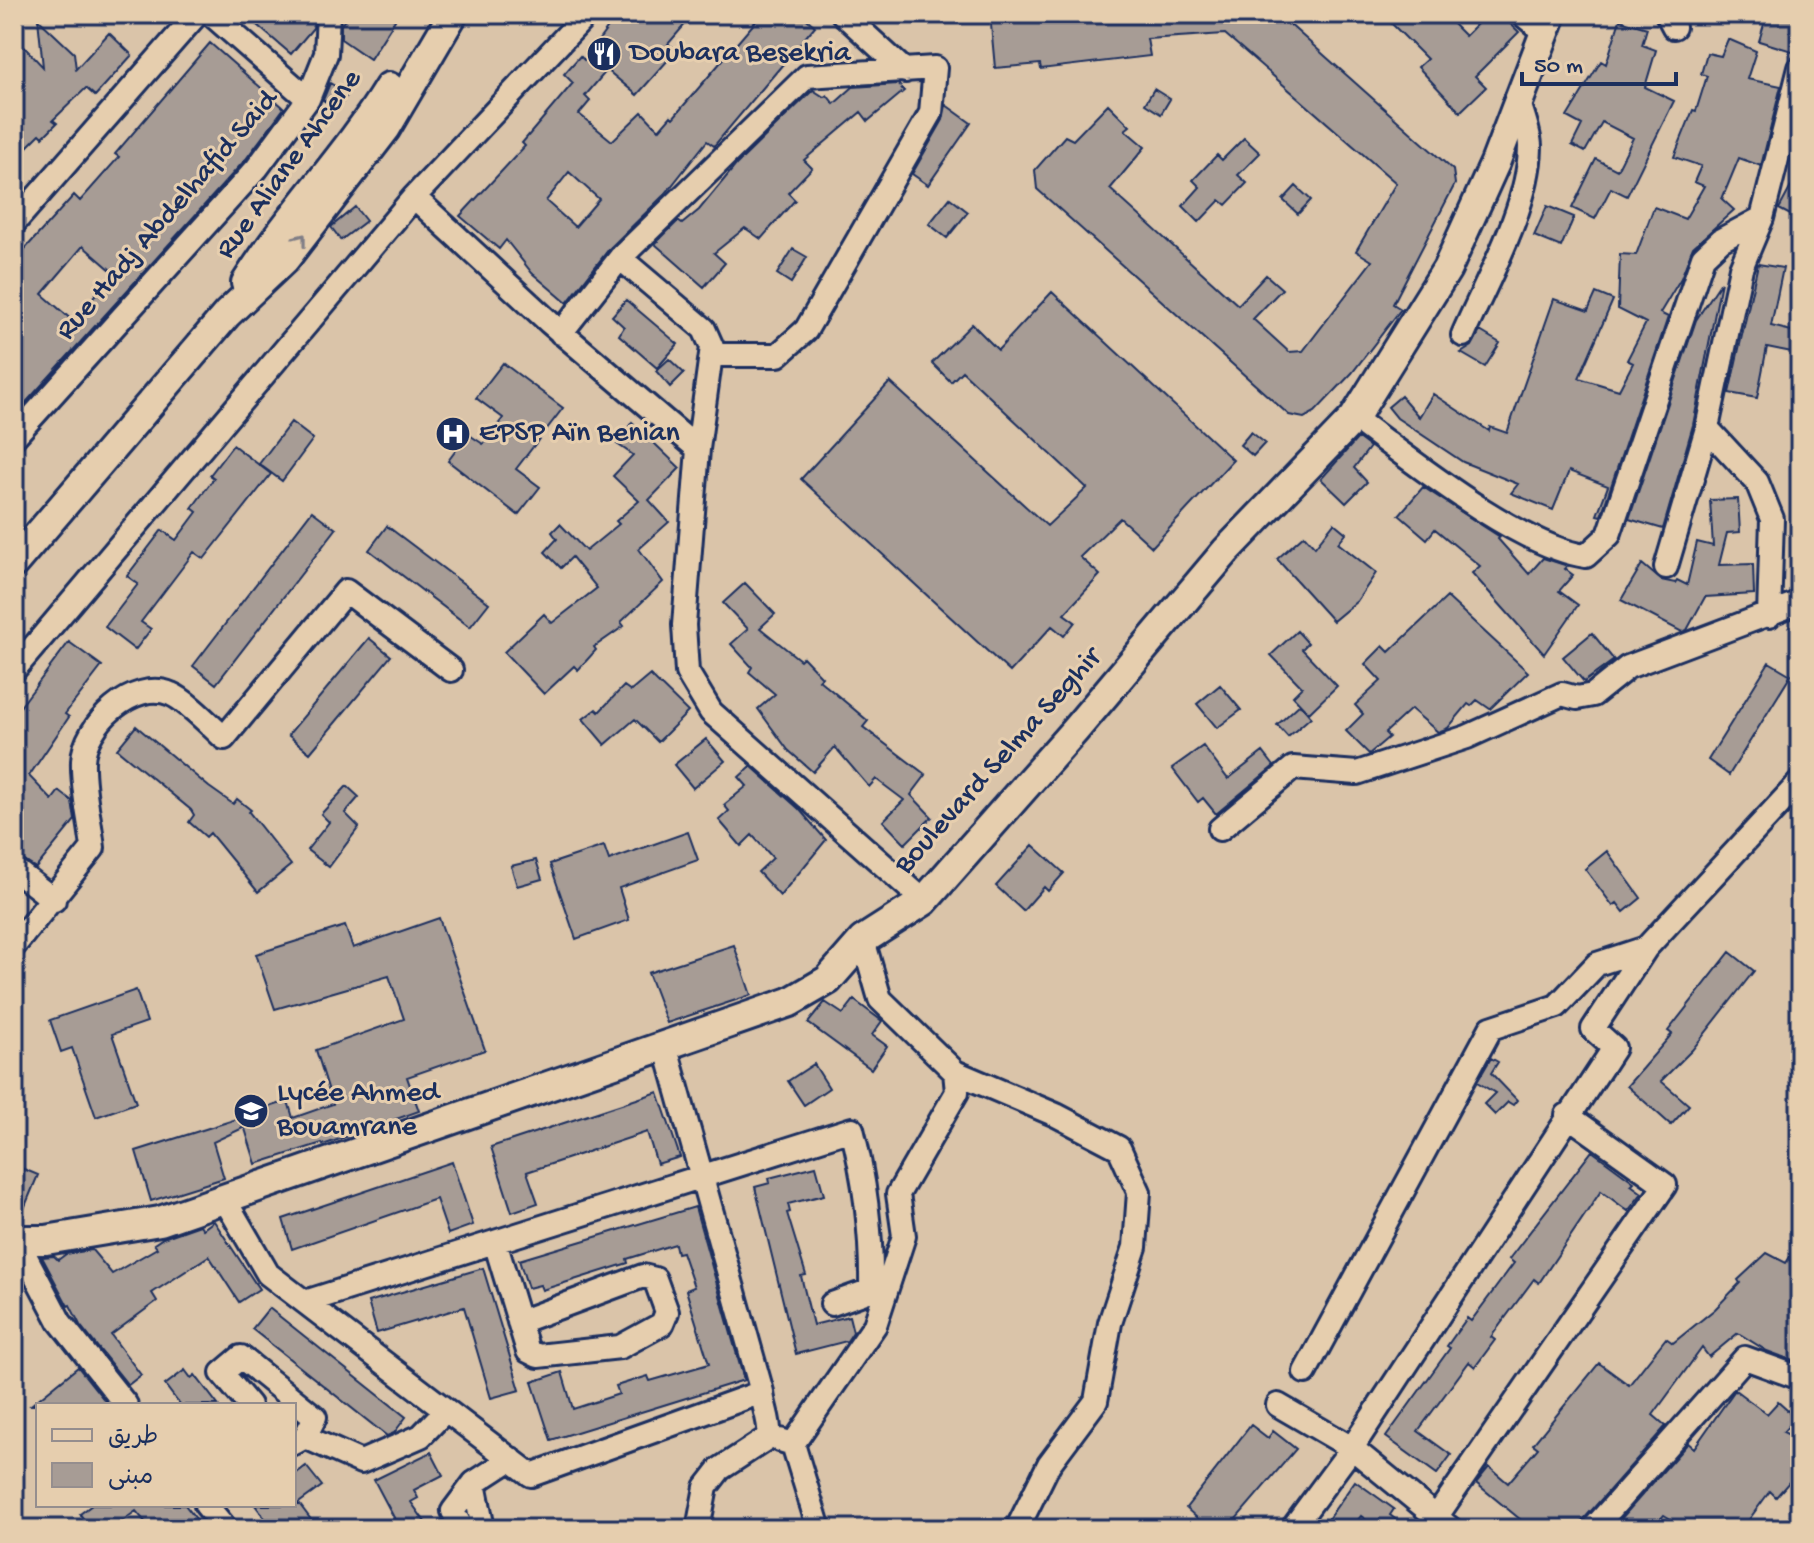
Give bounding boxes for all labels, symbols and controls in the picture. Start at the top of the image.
restaurant icon: Doubara Besekria [585,35,623,73]
scale bar [1522,36,1676,86]
place label: Doubara Besekria [628,37,852,72]
text: 50 m [1534,53,1583,82]
street label: Rue Aliane Ahcene [209,63,371,267]
street label: Rue Hadj Abdelhafid Said [50,82,288,348]
one-way arrow [292,233,306,248]
hospital icon: EPSP Aïn Benian [434,415,472,453]
place label: EPSP Aïn Benian [479,417,680,452]
street label: Boulevard Selma Seghir [887,640,1112,883]
place label: Lycée Ahmed Bouamrane [276,1077,442,1146]
school or university icon: Lycée Ahmed Bouamrane [232,1092,270,1130]
legend [36,1403,296,1507]
text: طريق [108,1424,158,1453]
text: مبنى [108,1464,153,1493]

